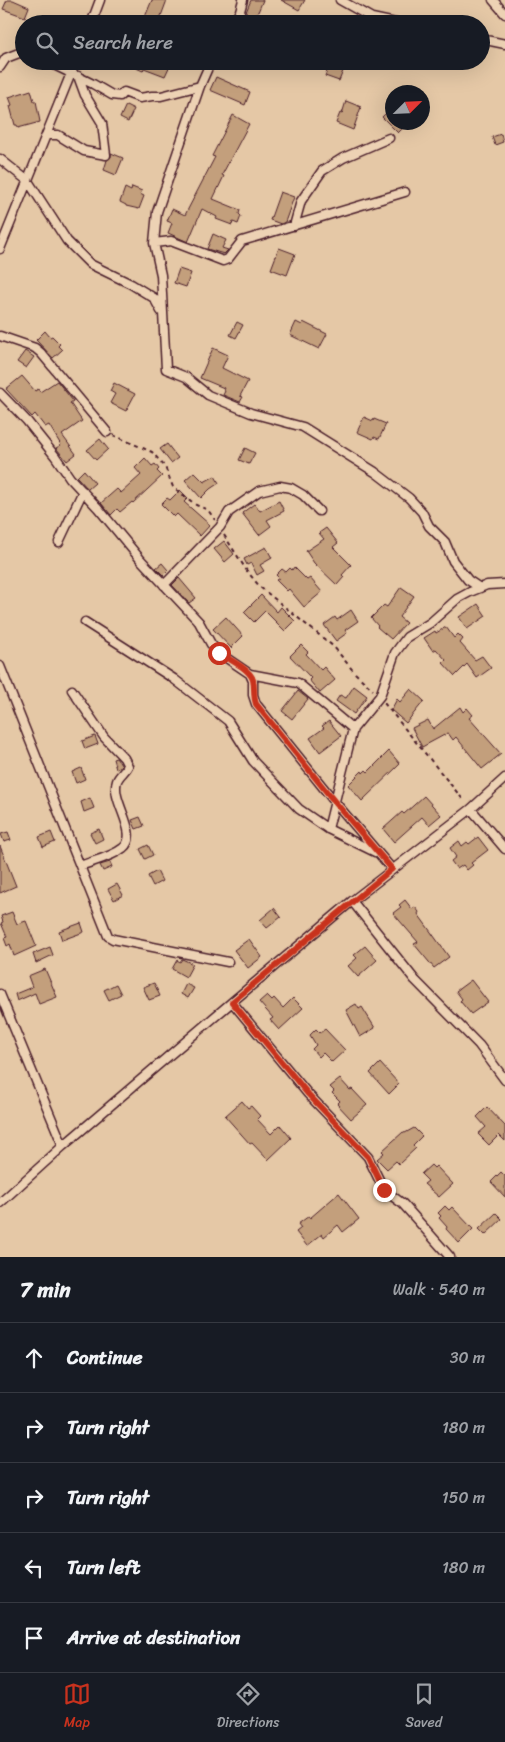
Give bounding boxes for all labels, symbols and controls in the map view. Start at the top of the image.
search box [15,15,490,70]
text: Search here [73,26,173,59]
icon: search [33,29,61,57]
north arrow [385,85,430,130]
route start [208,642,231,665]
route end [373,1179,396,1202]
text: 7 min [20,1271,71,1309]
text: Walk · 540 m [393,1275,485,1304]
text: Continue [67,1341,143,1374]
text: 30 m [450,1343,485,1372]
icon: ahead [20,1344,48,1372]
text: Turn right [67,1411,149,1444]
text: 180 m [442,1413,485,1442]
icon: right [20,1414,48,1442]
text: Turn right [67,1481,149,1514]
text: 150 m [442,1483,485,1512]
icon: right [20,1484,48,1512]
text: Turn left [67,1551,140,1584]
text: 180 m [442,1553,485,1582]
icon: left [20,1554,48,1582]
text: Arrive at destination [67,1621,240,1654]
icon: arrive [20,1624,48,1652]
tab: Map [63,1680,91,1735]
tab: Directions [217,1680,279,1735]
tab: Saved [405,1680,442,1735]

